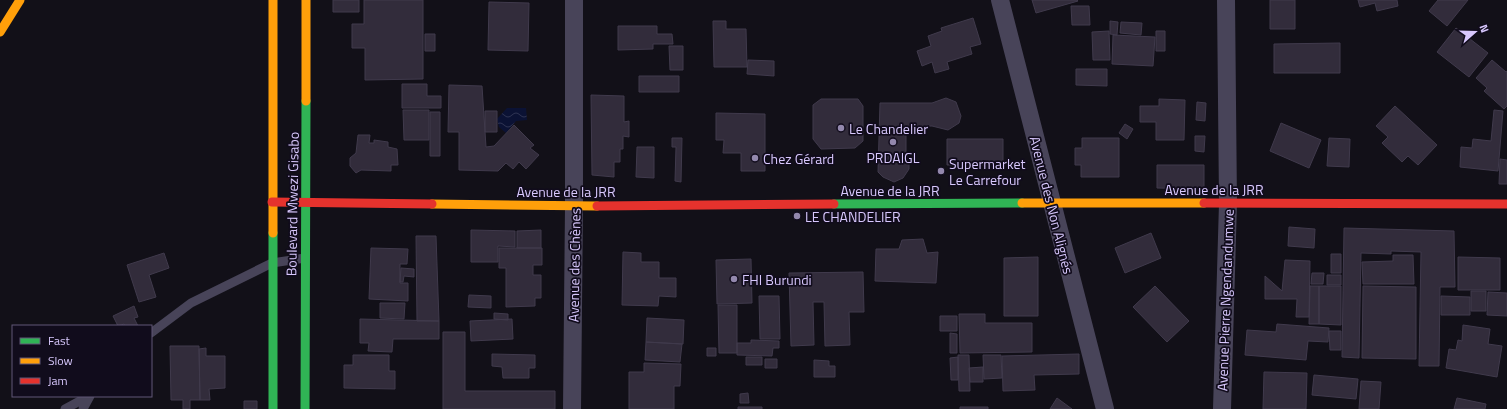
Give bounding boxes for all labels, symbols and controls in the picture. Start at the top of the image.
north arrow [1455,12,1495,52]
text: N [1476,22,1493,35]
place label: Le Chandelier [849,118,928,139]
marker: Le Chandelier [836,123,846,133]
street label: Boulevard Mwezi Gisabo [280,132,304,276]
street label: Avenue des Non Alignés [1025,134,1079,276]
marker: PRDAIGL [888,137,898,147]
place label: PRDAIGL [867,147,920,168]
place label: Chez Gérard [763,148,834,169]
marker: Chez Gérard [750,153,760,163]
place label: Supermarket Le Carrefour [949,153,1025,190]
marker: Supermarket Le Carrefour [936,166,946,176]
street label: Avenue de la JRR [1164,179,1264,200]
street label: Avenue de la JRR [840,180,940,201]
street label: Avenue de la JRR [516,181,616,202]
place label: LE CHANDELIER [805,206,901,227]
street label: Avenue des Chènes [563,208,585,322]
street label: Avenue Pierre Ngendandumwe [1211,209,1239,391]
marker: LE CHANDELIER [792,211,802,221]
place label: FHI Burundi [742,269,812,290]
marker: FHI Burundi [729,274,739,284]
legend [12,325,152,397]
text: Fast [48,331,71,350]
text: Slow [48,351,73,370]
text: Jam [48,371,68,390]

